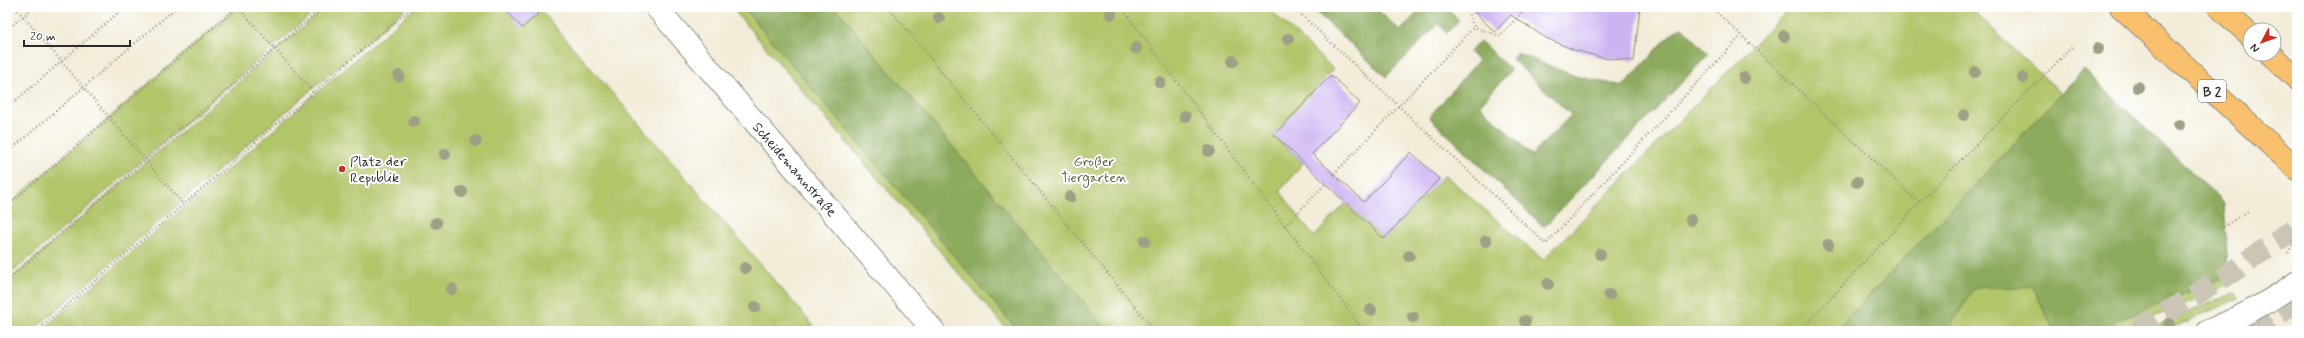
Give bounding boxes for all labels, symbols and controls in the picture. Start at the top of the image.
scale bar [24,22,130,48]
north arrow [2242,22,2282,62]
text: 20 m [30,29,56,45]
text: N [2248,41,2263,55]
road number: B 2 [2198,80,2226,102]
street label: Scheidemannstraße [748,119,840,221]
place label: Platz der Republik [350,153,407,187]
park label: Großer Tiergarten [1061,153,1127,188]
marker: Platz der Republik [337,164,347,174]

